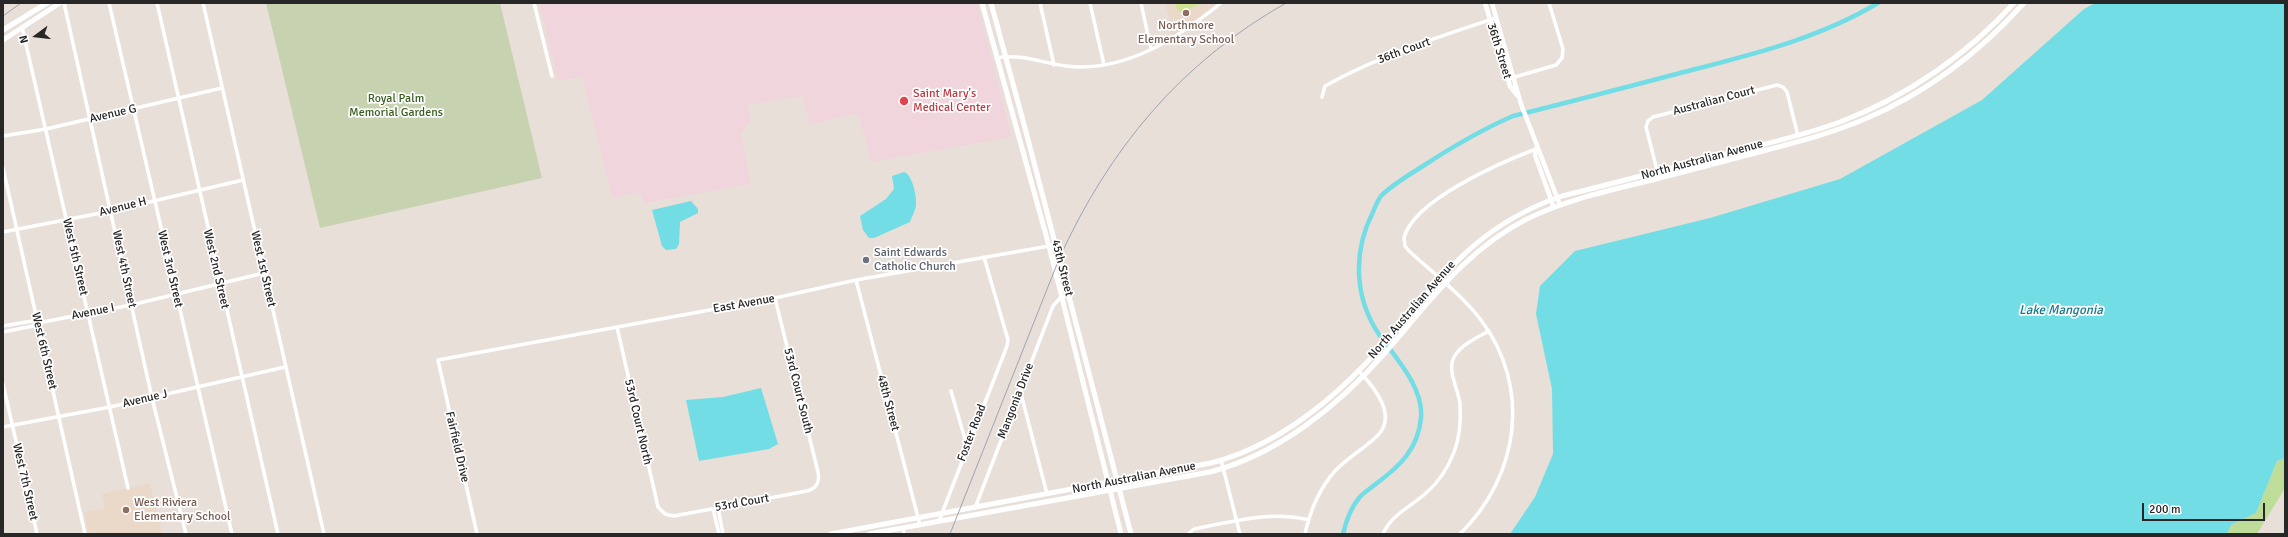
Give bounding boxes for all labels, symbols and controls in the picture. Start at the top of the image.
marker: Northmore Elementary School [1181,8,1191,18]
north arrow [16,16,56,56]
place label: Northmore Elementary School [1138,19,1234,47]
street label: 36th Street [1484,21,1514,81]
text: N [17,34,31,45]
street label: 36th Court [1376,35,1432,67]
street label: Australian Court [1671,83,1757,119]
place label: Saint Mary's Medical Center [913,87,990,115]
park label: Royal Palm Memorial Gardens [349,92,443,120]
marker: Saint Mary's Medical Center [898,95,910,107]
street label: Avenue G [88,102,138,126]
street label: North Australian Avenue [1639,137,1765,183]
street label: Avenue H [98,194,148,220]
street label: West 5th Street [59,217,91,297]
street label: West 2nd Street [200,228,232,310]
street label: West 4th Street [109,229,139,309]
street label: West 3rd Street [154,229,186,309]
street label: West 1st Street [247,230,279,308]
street label: 45th Street [1048,238,1076,298]
place label: Saint Edwards Catholic Church [874,246,956,274]
marker: Saint Edwards Catholic Church [861,255,871,265]
street label: North Australian Avenue [1365,258,1459,362]
street label: East Avenue [712,291,776,317]
street label: Avenue I [70,301,116,323]
water label: Lake Mangonia [2019,303,2103,319]
street label: West 6th Street [28,311,60,391]
street label: 53rd Court South [780,347,816,435]
street label: Mangonia Drive [995,361,1037,441]
street label: 48th Street [874,373,902,433]
street label: 53rd Court North [621,378,655,466]
street label: Avenue J [121,387,169,411]
street label: Foster Road [954,402,990,464]
street label: Fairfield Drive [442,410,472,484]
street label: West 7th Street [9,442,41,522]
street label: North Australian Avenue [1071,459,1197,497]
street label: 53rd Court [714,491,770,515]
scale bar [2144,495,2267,521]
place label: West Riviera Elementary School [134,496,230,524]
text: 200 m [2149,502,2181,517]
marker: West Riviera Elementary School [121,505,131,515]

